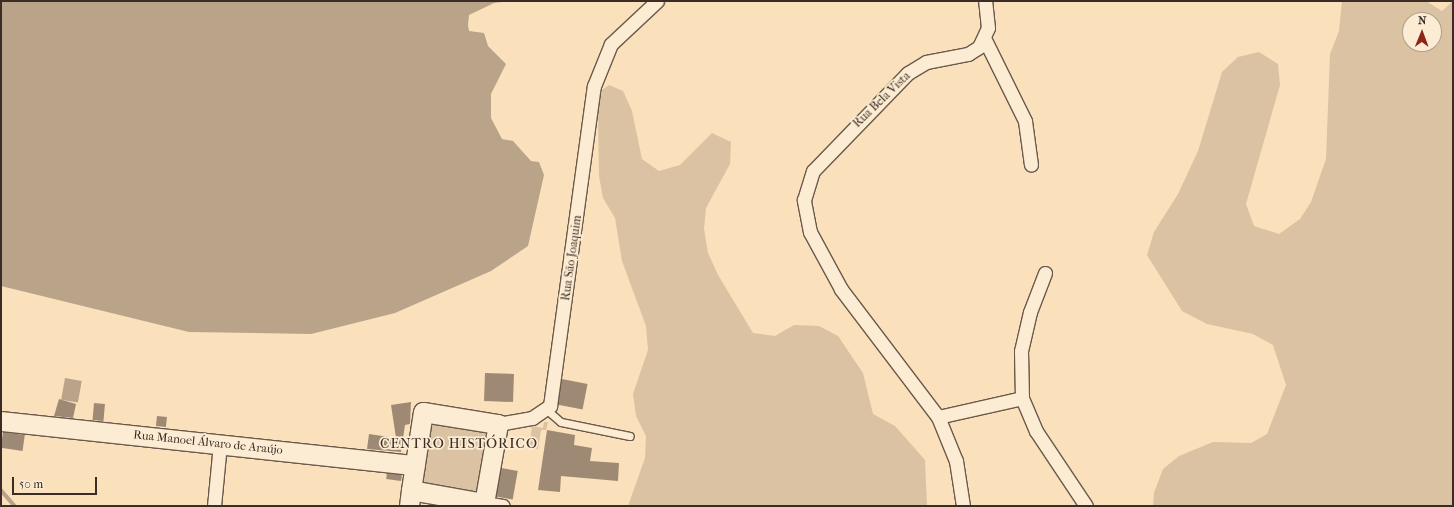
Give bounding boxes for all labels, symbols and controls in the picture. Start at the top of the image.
north arrow [1402,12,1442,52]
text: N [1418,14,1426,27]
street label: Rua Bela Vista [850,69,914,131]
street label: Rua São Joaquim [559,214,585,302]
street label: Rua Manoel Álvaro de Araújo [133,428,283,458]
district label: CENTRO HISTÓRICO [380,436,538,452]
scale bar [14,469,99,495]
text: 50 m [19,477,43,491]

